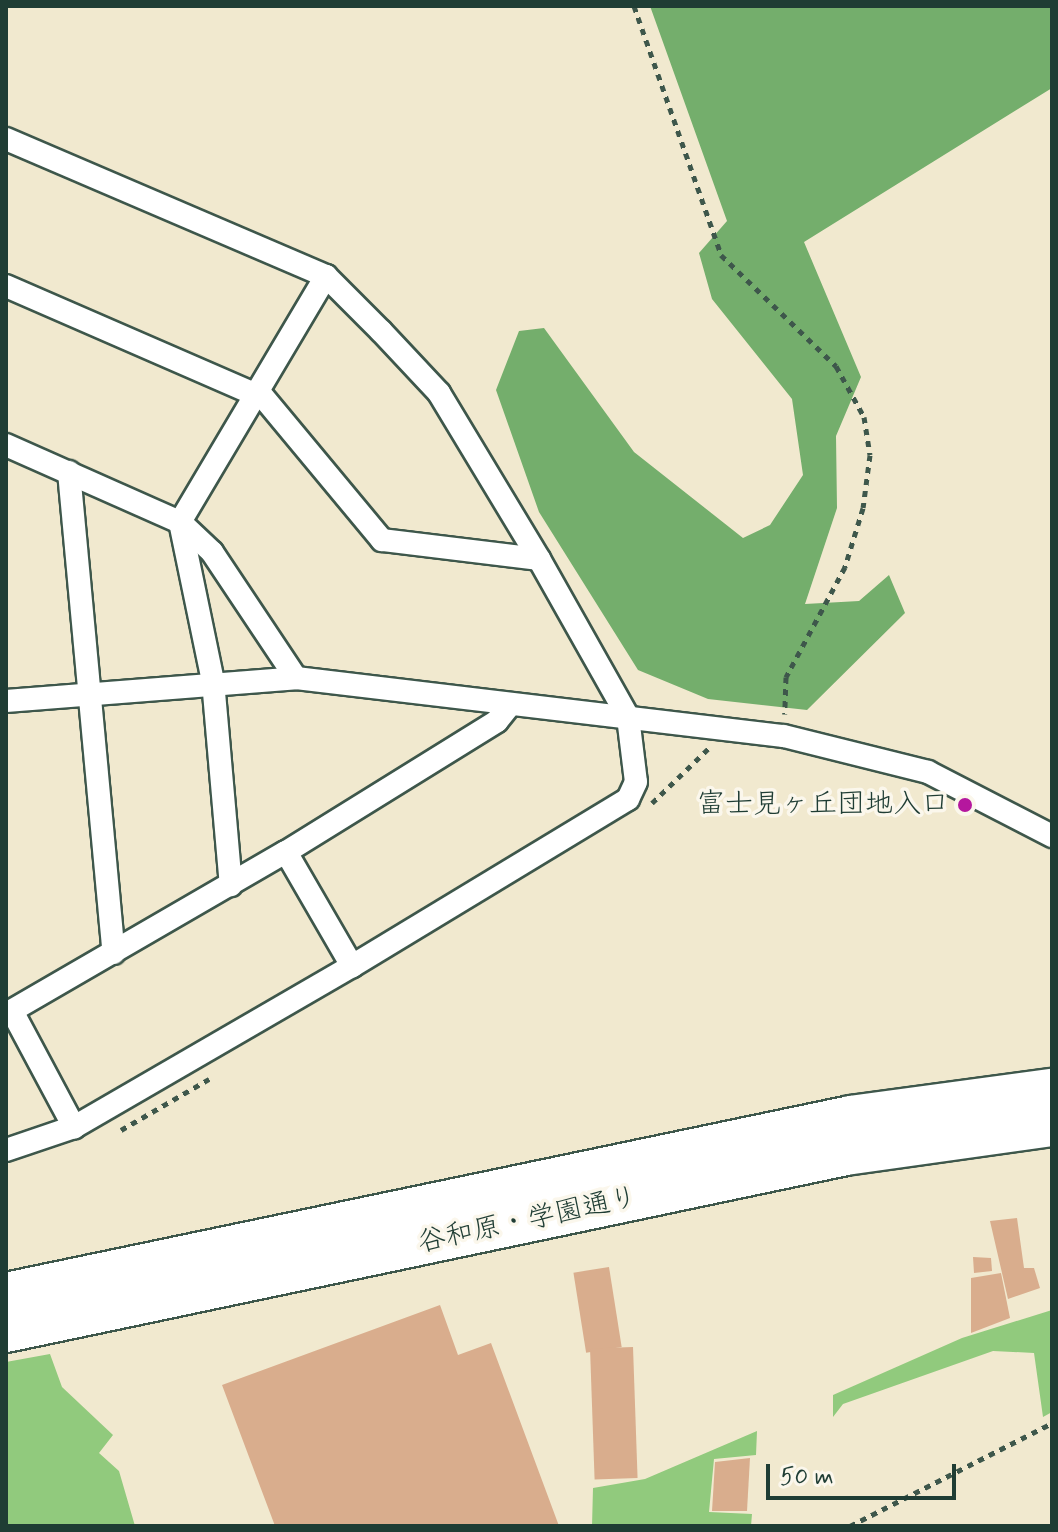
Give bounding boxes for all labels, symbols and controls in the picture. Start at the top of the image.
place label: 富士見ヶ丘団地入口 [697,788,949,822]
marker: 富士見ヶ丘団地入口 [956,796,974,814]
street label: 谷和原・学園通り [415,1181,641,1261]
scale bar [770,1448,960,1498]
text: 50 m [780,1462,834,1493]

